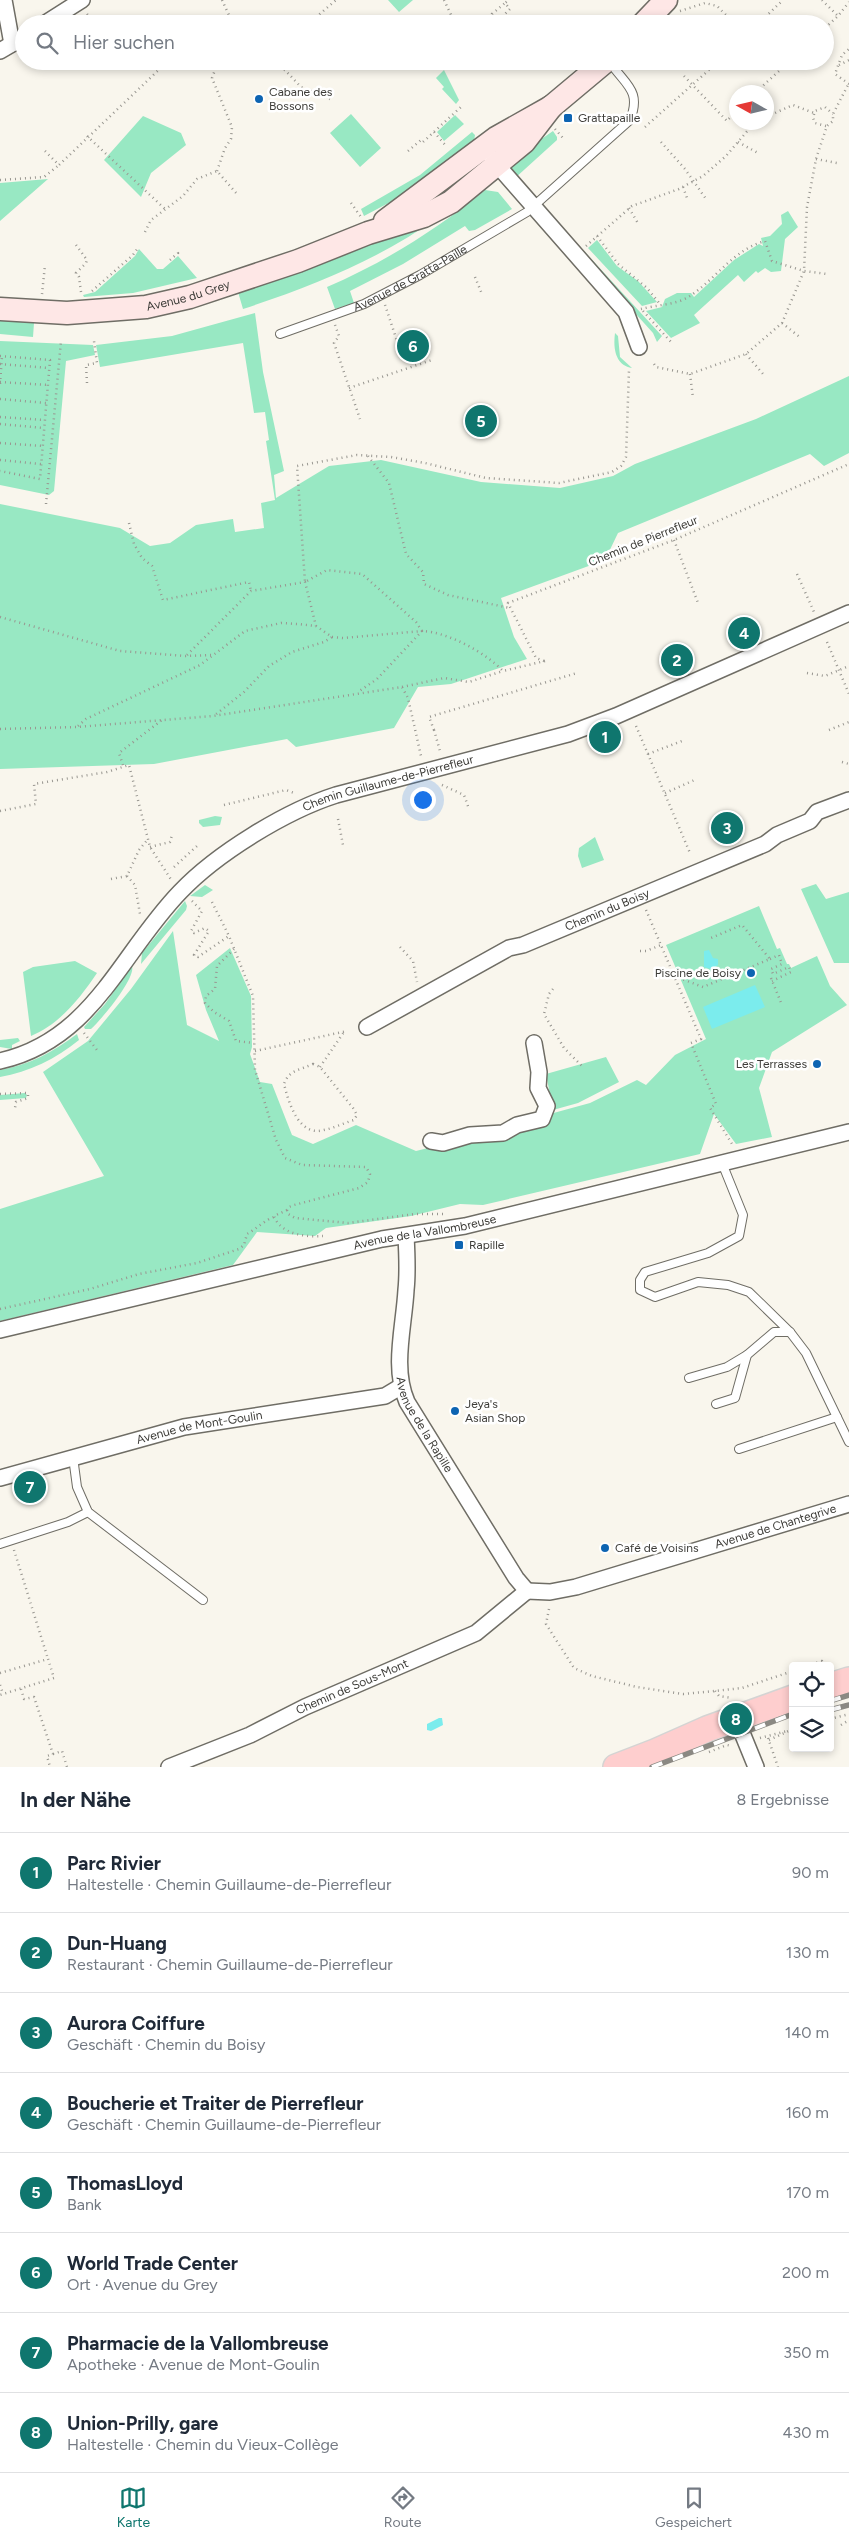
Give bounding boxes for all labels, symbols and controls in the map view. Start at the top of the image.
search box [15,15,834,70]
icon: search [33,29,61,57]
text: Hier suchen [73,31,174,54]
place label: Cabane des Bossons [269,85,333,113]
north arrow [729,85,774,130]
marker: Cabane des Bossons [253,93,265,105]
place label: Grattapaille [578,111,641,125]
marker: Grattapaille [562,112,574,124]
street label: Avenue de Gratta-Paille [351,242,470,314]
street label: Avenue du Grey [145,277,232,314]
pin: 6 [397,327,429,365]
pin: 5 [465,402,497,440]
street label: Chemin de Pierrefleur [586,513,700,569]
pin: 4 [728,614,760,652]
pin: 2 [661,641,693,679]
pin: 1 [589,718,621,756]
street label: Chemin Guillaume-de-Pierrefleur [300,752,475,814]
your location [410,787,436,813]
pin: 3 [711,809,743,847]
street label: Chemin du Boisy [563,886,652,934]
place label: Piscine de Boisy [655,966,742,980]
marker: Piscine de Boisy [745,967,757,979]
place label: Les Terrasses [736,1057,807,1071]
marker: Les Terrasses [811,1058,823,1070]
street label: Avenue de la Vallombreuse [352,1212,498,1253]
place label: Rapille [469,1238,505,1252]
marker: Rapille [453,1239,465,1251]
street label: Avenue de la Rapille [393,1376,456,1475]
place label: Jeya's Asian Shop [465,1397,525,1425]
marker: Jeya's Asian Shop [449,1405,461,1417]
street label: Avenue de Mont-Goulin [135,1408,264,1447]
pin: 7 [14,1468,46,1506]
street label: Avenue de Chantegrive [713,1501,838,1551]
place label: Café de Voisins [615,1541,699,1555]
marker: Café de Voisins [599,1542,611,1554]
street label: Chemin de Sous-Mont [293,1656,411,1718]
map controls [789,1662,834,1752]
button: locate [789,1662,834,1707]
pin: 8 [720,1700,752,1738]
button: layers [789,1707,834,1752]
text: In der Nähe [20,1787,131,1812]
text: 8 Ergebnisse [737,1790,829,1809]
text: Parc Rivier [67,1852,161,1875]
text: 1 [33,1863,39,1882]
text: 90 m [792,1863,829,1882]
text: Haltestelle · Chemin Guillaume-de-Pierrefleur [67,1875,391,1894]
text: Dun-Huang [67,1932,167,1955]
text: 2 [31,1943,41,1962]
text: 130 m [786,1943,829,1962]
text: Restaurant · Chemin Guillaume-de-Pierrefleur [67,1955,393,1974]
text: Aurora Coiffure [67,2012,205,2035]
text: 3 [32,2023,40,2042]
text: 140 m [785,2023,829,2042]
text: Geschäft · Chemin du Boisy [67,2035,265,2054]
text: Boucherie et Traiter de Pierrefleur [67,2092,363,2115]
text: 4 [31,2103,41,2122]
text: 160 m [786,2103,829,2122]
text: Geschäft · Chemin Guillaume-de-Pierrefleur [67,2115,381,2134]
text: ThomasLloyd [67,2172,183,2195]
text: 5 [31,2183,41,2202]
text: 170 m [786,2183,829,2202]
text: Bank [67,2195,102,2214]
text: World Trade Center [67,2252,238,2275]
text: 6 [31,2263,41,2282]
text: 200 m [782,2263,829,2282]
text: Ort · Avenue du Grey [67,2275,218,2294]
text: Pharmacie de la Vallombreuse [67,2332,329,2355]
text: 7 [32,2343,40,2362]
text: 350 m [783,2343,829,2362]
text: Apotheke · Avenue de Mont-Goulin [67,2355,320,2374]
text: Union-Prilly, gare [67,2412,218,2435]
text: 8 [31,2423,41,2442]
text: 430 m [783,2423,829,2442]
text: Haltestelle · Chemin du Vieux-Collège [67,2435,339,2454]
tab: Karte [117,2484,150,2531]
tab: Route [384,2484,421,2531]
tab: Gespeichert [655,2484,732,2531]

